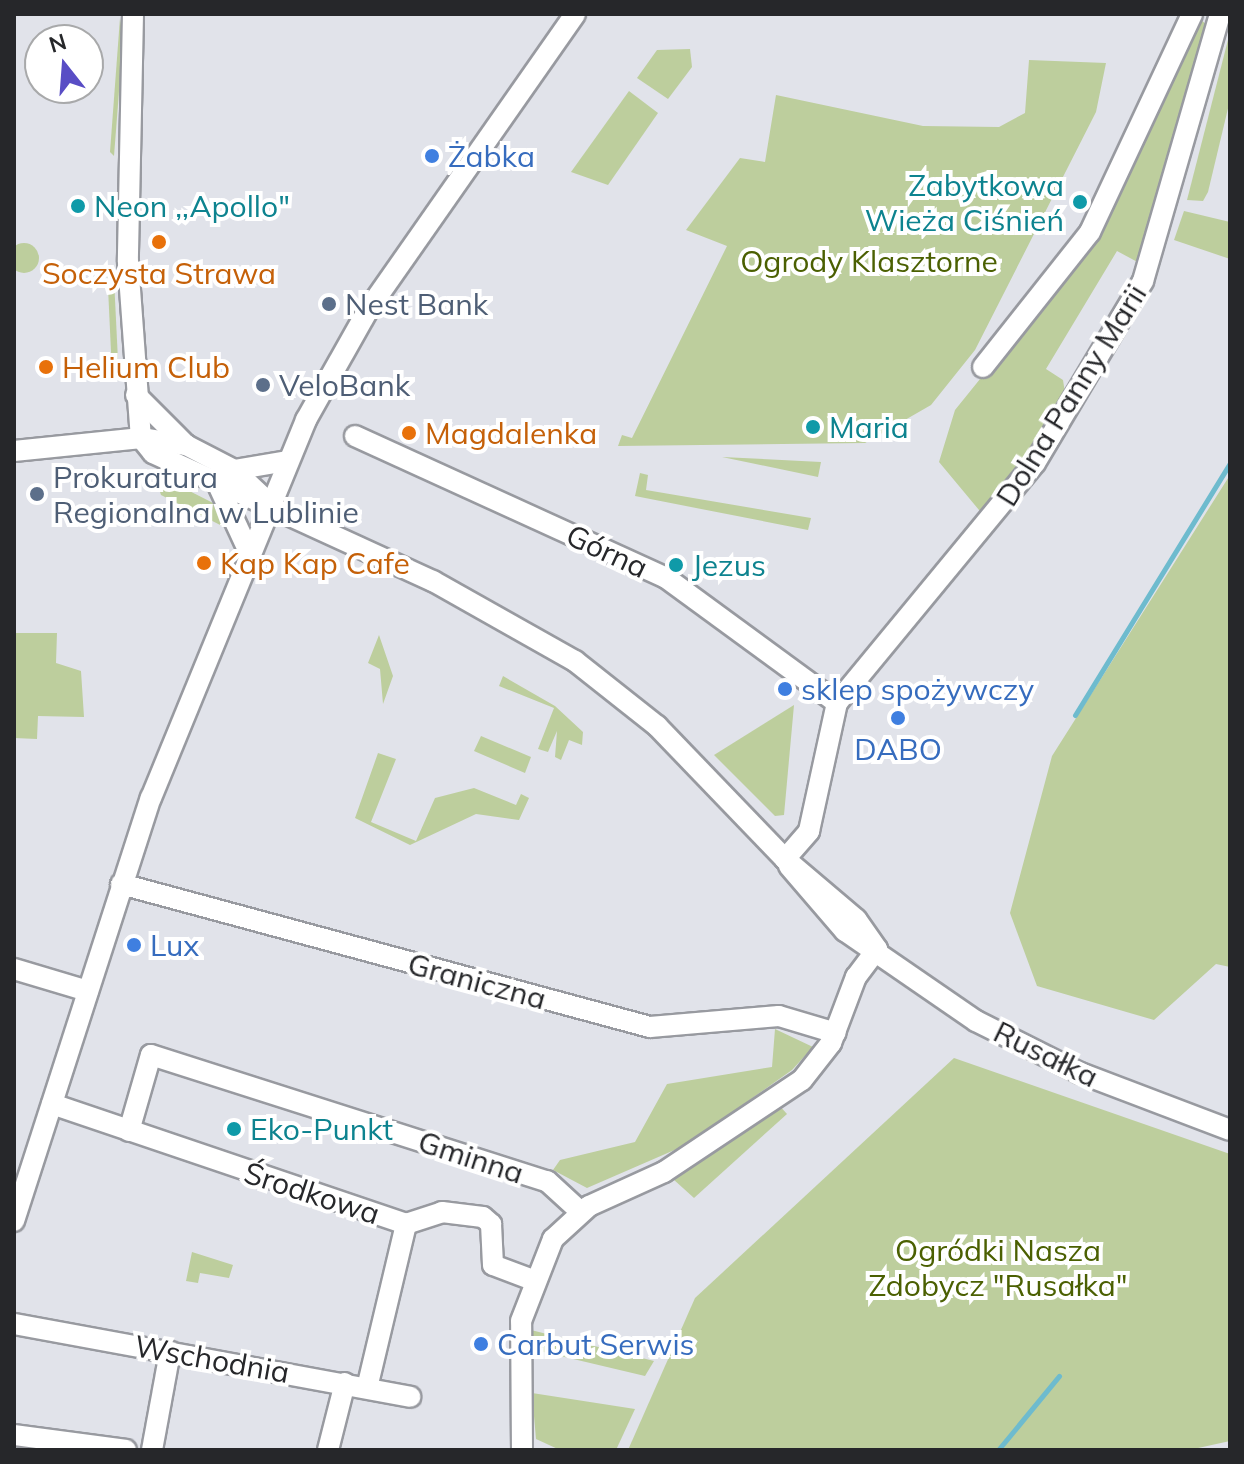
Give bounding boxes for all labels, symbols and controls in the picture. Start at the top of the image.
north arrow [24,24,104,104]
text: N [46,27,70,59]
place label: Żabka [448,138,535,174]
marker: Żabka [423,147,441,165]
place label: Zabytkowa Wieża Ciśnień [865,167,1064,238]
place label: Neon ,,Apollo" [94,188,290,224]
marker: Zabytkowa Wieża Ciśnień [1071,193,1089,211]
marker: Neon ,,Apollo" [69,197,87,215]
marker: Soczysta Strawa [150,233,168,251]
park label: Ogrody Klasztorne [740,243,998,279]
place label: Soczysta Strawa [42,255,276,291]
street label: Dolna Panny Marii [988,278,1154,512]
place label: Nest Bank [345,286,488,322]
marker: Nest Bank [320,295,338,313]
place label: Helium Club [62,349,230,385]
marker: Helium Club [37,358,55,376]
place label: VeloBank [279,367,410,403]
marker: VeloBank [254,376,272,394]
place label: Maria [829,409,909,445]
place label: Magdalenka [425,415,597,451]
marker: Maria [804,418,822,436]
marker: Magdalenka [400,424,418,442]
place label: Prokuratura Regionalna w Lublinie [53,459,359,530]
marker: Prokuratura Regionalna w Lublinie [28,485,46,503]
street label: Górna [561,517,653,585]
place label: Kap Kap Cafe [220,545,410,581]
place label: Jezus [692,547,766,583]
marker: Kap Kap Cafe [195,554,213,572]
marker: Jezus [667,556,685,574]
place label: sklep spożywczy [801,671,1034,707]
marker: sklep spożywczy [776,680,794,698]
marker: DABO [889,709,907,727]
place label: DABO [854,731,942,767]
place label: Lux [150,927,199,963]
marker: Lux [125,936,143,954]
street label: Graniczna [404,945,550,1017]
street label: Rusałka [988,1013,1104,1095]
place label: Eko-Punkt [250,1111,393,1147]
marker: Eko-Punkt [225,1120,243,1138]
street label: Gminna [414,1123,528,1191]
street label: Środkowa [240,1154,384,1232]
park label: Ogródki Nasza Zdobycz "Rusałka" [868,1232,1128,1302]
place label: Carbut Serwis [497,1326,694,1362]
street label: Wschodnia [132,1328,292,1390]
marker: Carbut Serwis [472,1335,490,1353]

